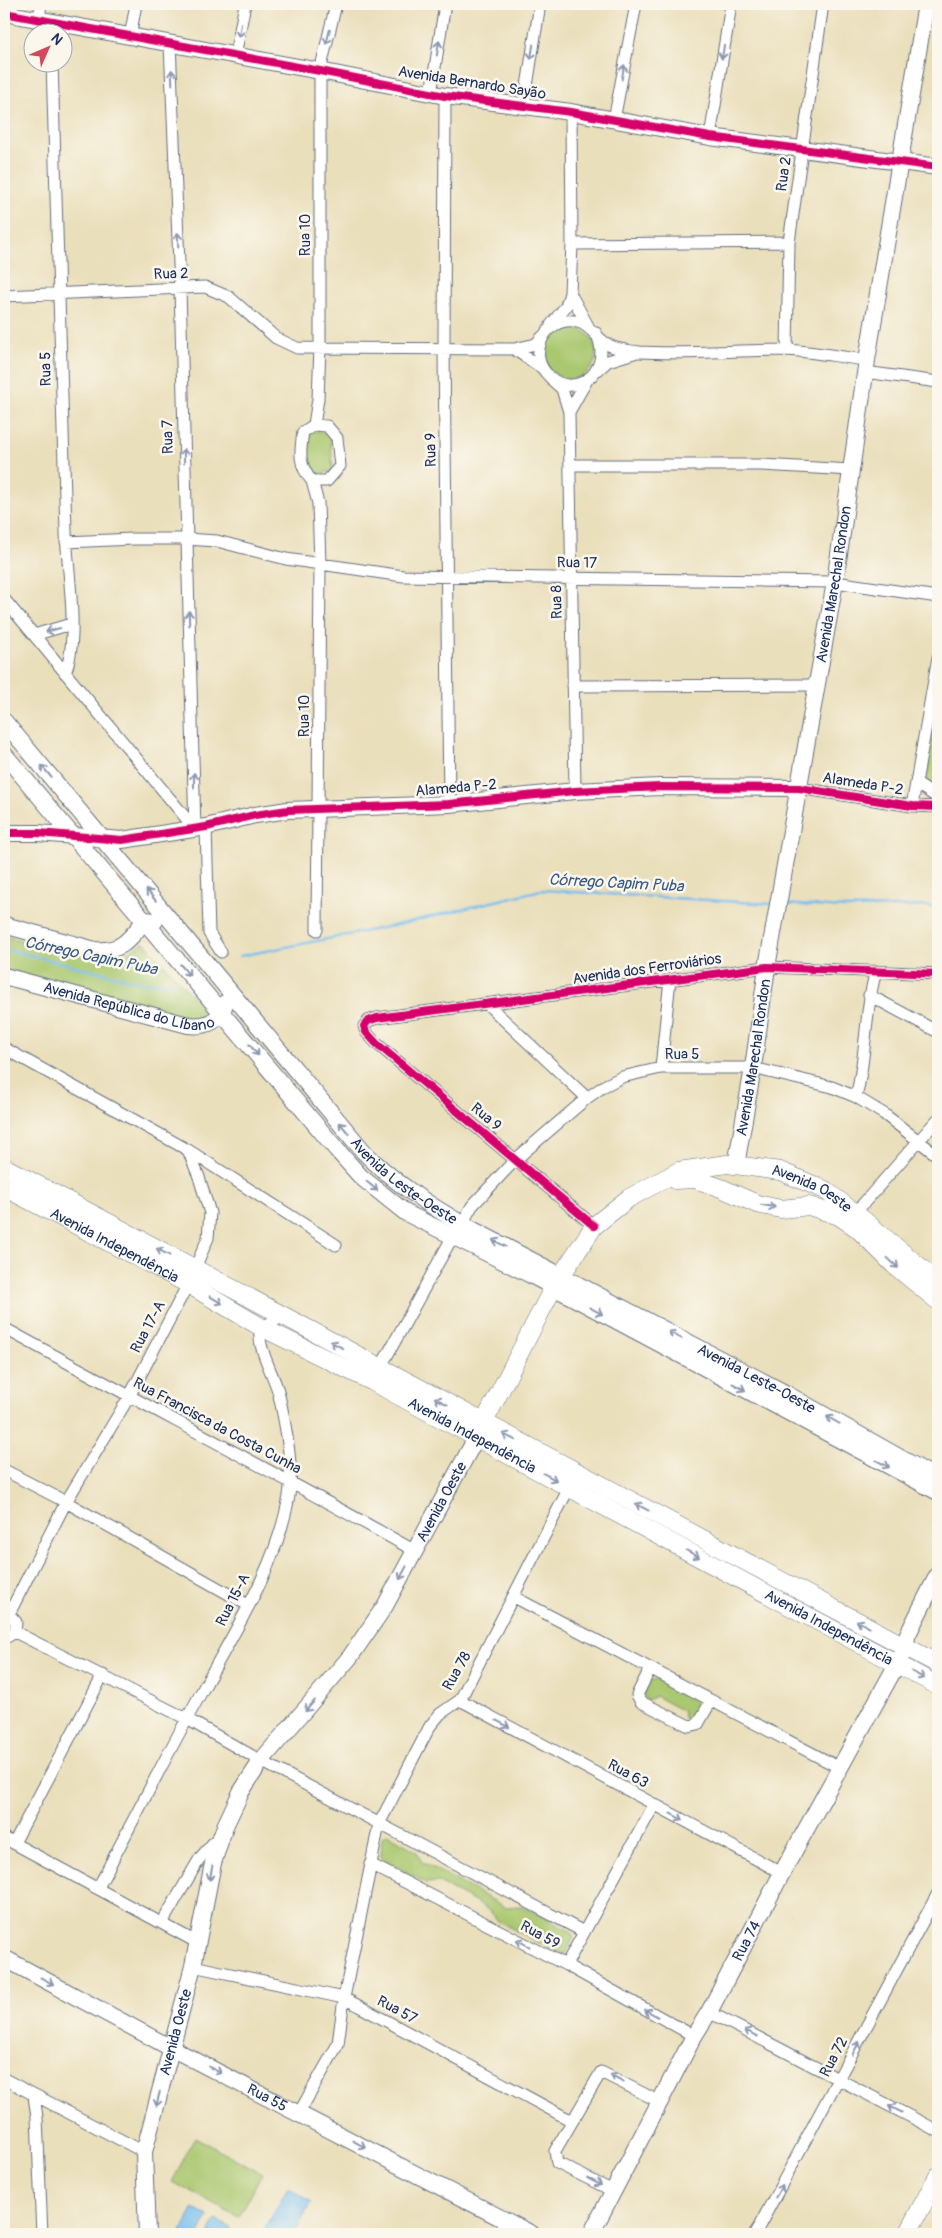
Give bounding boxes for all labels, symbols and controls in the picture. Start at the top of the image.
north arrow [22,22,72,72]
one-way arrow [235,22,244,38]
one-way arrow [323,29,332,45]
text: N [47,30,66,49]
one-way arrow [433,41,443,57]
one-way arrow [527,44,537,60]
one-way arrow [718,44,728,60]
street label: Avenida Bernardo Sayão [397,62,547,104]
one-way arrow [619,64,629,80]
one-way arrow [167,69,176,85]
street label: Rua 2 [772,155,796,193]
street label: Rua 10 [296,214,315,256]
one-way arrow [173,232,183,248]
street label: Rua 2 [153,264,189,284]
street label: Rua 5 [36,352,56,386]
street label: Rua 7 [158,420,178,454]
street label: Rua 9 [421,433,441,467]
one-way arrow [179,448,189,464]
street label: Avenida Marechal Rondon [811,504,855,664]
street label: Rua 17 [557,553,597,573]
street label: Rua 8 [547,584,567,619]
one-way arrow [184,610,194,626]
one-way arrow [45,625,61,635]
street label: Rua 10 [295,695,314,737]
one-way arrow [41,765,52,778]
street label: Alameda P-2 [821,768,905,800]
one-way arrow [189,773,199,789]
street label: Alameda P-2 [415,775,497,801]
water label: Córrego Capim Puba [548,869,685,897]
one-way arrow [145,889,156,902]
water label: Córrego Capim Puba [23,932,161,980]
street label: Avenida dos Ferroviários [571,949,723,989]
one-way arrow [180,963,191,976]
street label: Avenida República do Líbano [41,977,218,1035]
street label: Avenida Marechal Rondon [732,978,775,1137]
one-way arrow [248,1043,259,1056]
street label: Rua 5 [665,1045,699,1064]
street label: Rua 9 [467,1099,505,1135]
one-way arrow [338,1122,349,1135]
street label: Avenida Leste-Oeste [346,1134,461,1229]
street label: Avenida Oeste [770,1160,856,1217]
one-way arrow [365,1180,378,1191]
one-way arrow [760,1202,776,1212]
street label: Avenida Independência [47,1204,182,1287]
one-way arrow [493,1238,507,1248]
one-way arrow [156,1246,171,1256]
one-way arrow [887,1257,899,1269]
one-way arrow [209,1296,223,1306]
street label: Rua 17-A [126,1297,170,1356]
one-way arrow [588,1307,603,1316]
one-way arrow [667,1330,682,1340]
street label: Avenida Leste-Oeste [694,1339,819,1418]
one-way arrow [330,1340,345,1349]
street label: Rua Francisca da Costa Cunha [130,1374,304,1478]
one-way arrow [731,1383,746,1393]
street label: Avenida Independência [405,1393,540,1478]
one-way arrow [433,1396,448,1406]
one-way arrow [826,1415,840,1425]
one-way arrow [502,1432,517,1441]
street label: Avenida Oeste [412,1458,471,1545]
one-way arrow [875,1459,890,1469]
one-way arrow [542,1472,557,1482]
one-way arrow [635,1502,650,1511]
one-way arrow [685,1550,700,1559]
one-way arrow [398,1565,407,1580]
street label: Rua 15-A [212,1570,254,1630]
street label: Avenida Independência [761,1585,896,1669]
one-way arrow [855,1619,870,1629]
street label: Rua 78 [438,1648,476,1694]
one-way arrow [910,1670,925,1680]
one-way arrow [304,1699,315,1712]
one-way arrow [495,1719,509,1729]
street label: Rua 63 [604,1755,652,1793]
one-way arrow [669,1812,684,1822]
one-way arrow [206,1865,216,1881]
street label: Rua 59 [517,1917,563,1953]
street label: Rua 74 [728,1917,765,1964]
one-way arrow [515,1938,530,1948]
one-way arrow [39,1977,53,1987]
street label: Avenida Oeste [155,1986,196,2077]
street label: Rua 57 [374,1992,420,2028]
one-way arrow [645,2007,659,2017]
one-way arrow [744,2028,759,2037]
street label: Rua 72 [816,2034,852,2080]
one-way arrow [851,2041,861,2056]
one-way arrow [207,2065,222,2075]
one-way arrow [610,2073,625,2083]
street label: Rua 55 [244,2079,291,2116]
one-way arrow [153,2091,162,2107]
one-way arrow [888,2104,903,2113]
one-way arrow [352,2139,367,2149]
one-way arrow [587,2177,602,2187]
one-way arrow [774,2184,784,2199]

